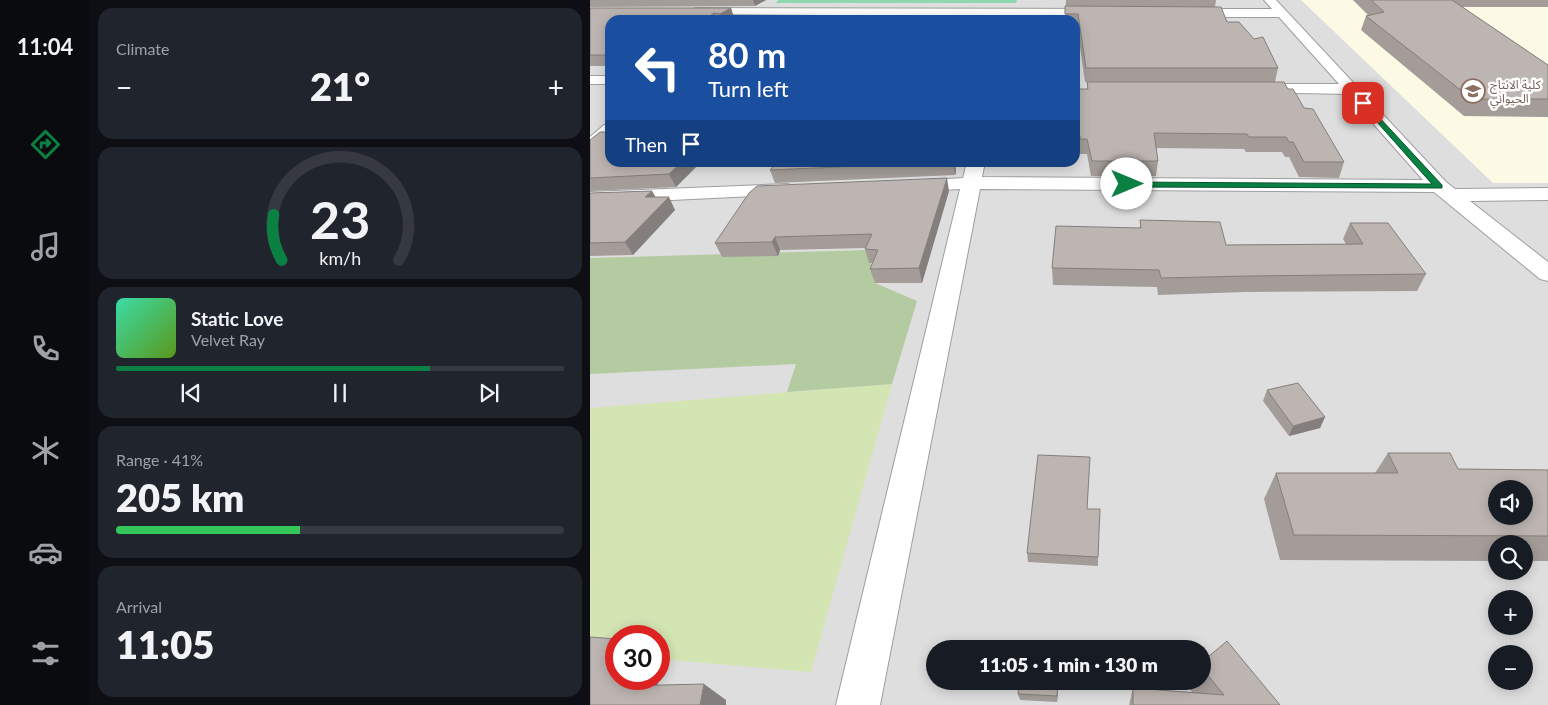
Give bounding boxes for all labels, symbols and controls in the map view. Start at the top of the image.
text: 11:04 [17,33,73,60]
text: 80 m [708,33,786,75]
icon: left [625,35,690,100]
text: Climate [116,39,169,58]
text: 21° [310,63,370,109]
text: − [116,70,132,104]
text: + [548,70,564,104]
text: Turn left [708,75,789,102]
place label: كلية الانتاج الحيواني [1490,77,1542,108]
school or university icon: كلية الانتاج الحيواني [1460,78,1486,104]
pin [1342,82,1384,124]
icon: arrive [1349,89,1377,117]
icon: directions [28,127,63,162]
icon: arrive [677,130,705,158]
text: Then [625,133,667,156]
position arrow [1100,157,1152,209]
text: 23 [310,188,370,250]
icon: music [28,229,63,264]
text: km/h [319,247,361,269]
text: Static Love [191,307,283,330]
text: Velvet Ray [191,330,265,349]
icon: phone [28,331,63,366]
icon: previous [177,379,205,407]
icon: pause [326,379,354,407]
icon: next [475,379,503,407]
icon: climate [28,433,63,468]
text: Range · 41% [116,450,203,469]
text: 205 km [116,474,244,520]
map controls [1488,480,1533,690]
button: sound [1488,480,1533,525]
icon: car [28,535,63,570]
button: search [1488,535,1533,580]
button: + [1488,590,1533,635]
text: Arrival [116,597,162,616]
text: 11:05 [116,621,214,667]
speed limit sign: 30 [605,625,670,690]
icon: filters [28,636,63,671]
button: − [1488,645,1533,690]
text: 11:05 · 1 min · 130 m [979,653,1158,676]

